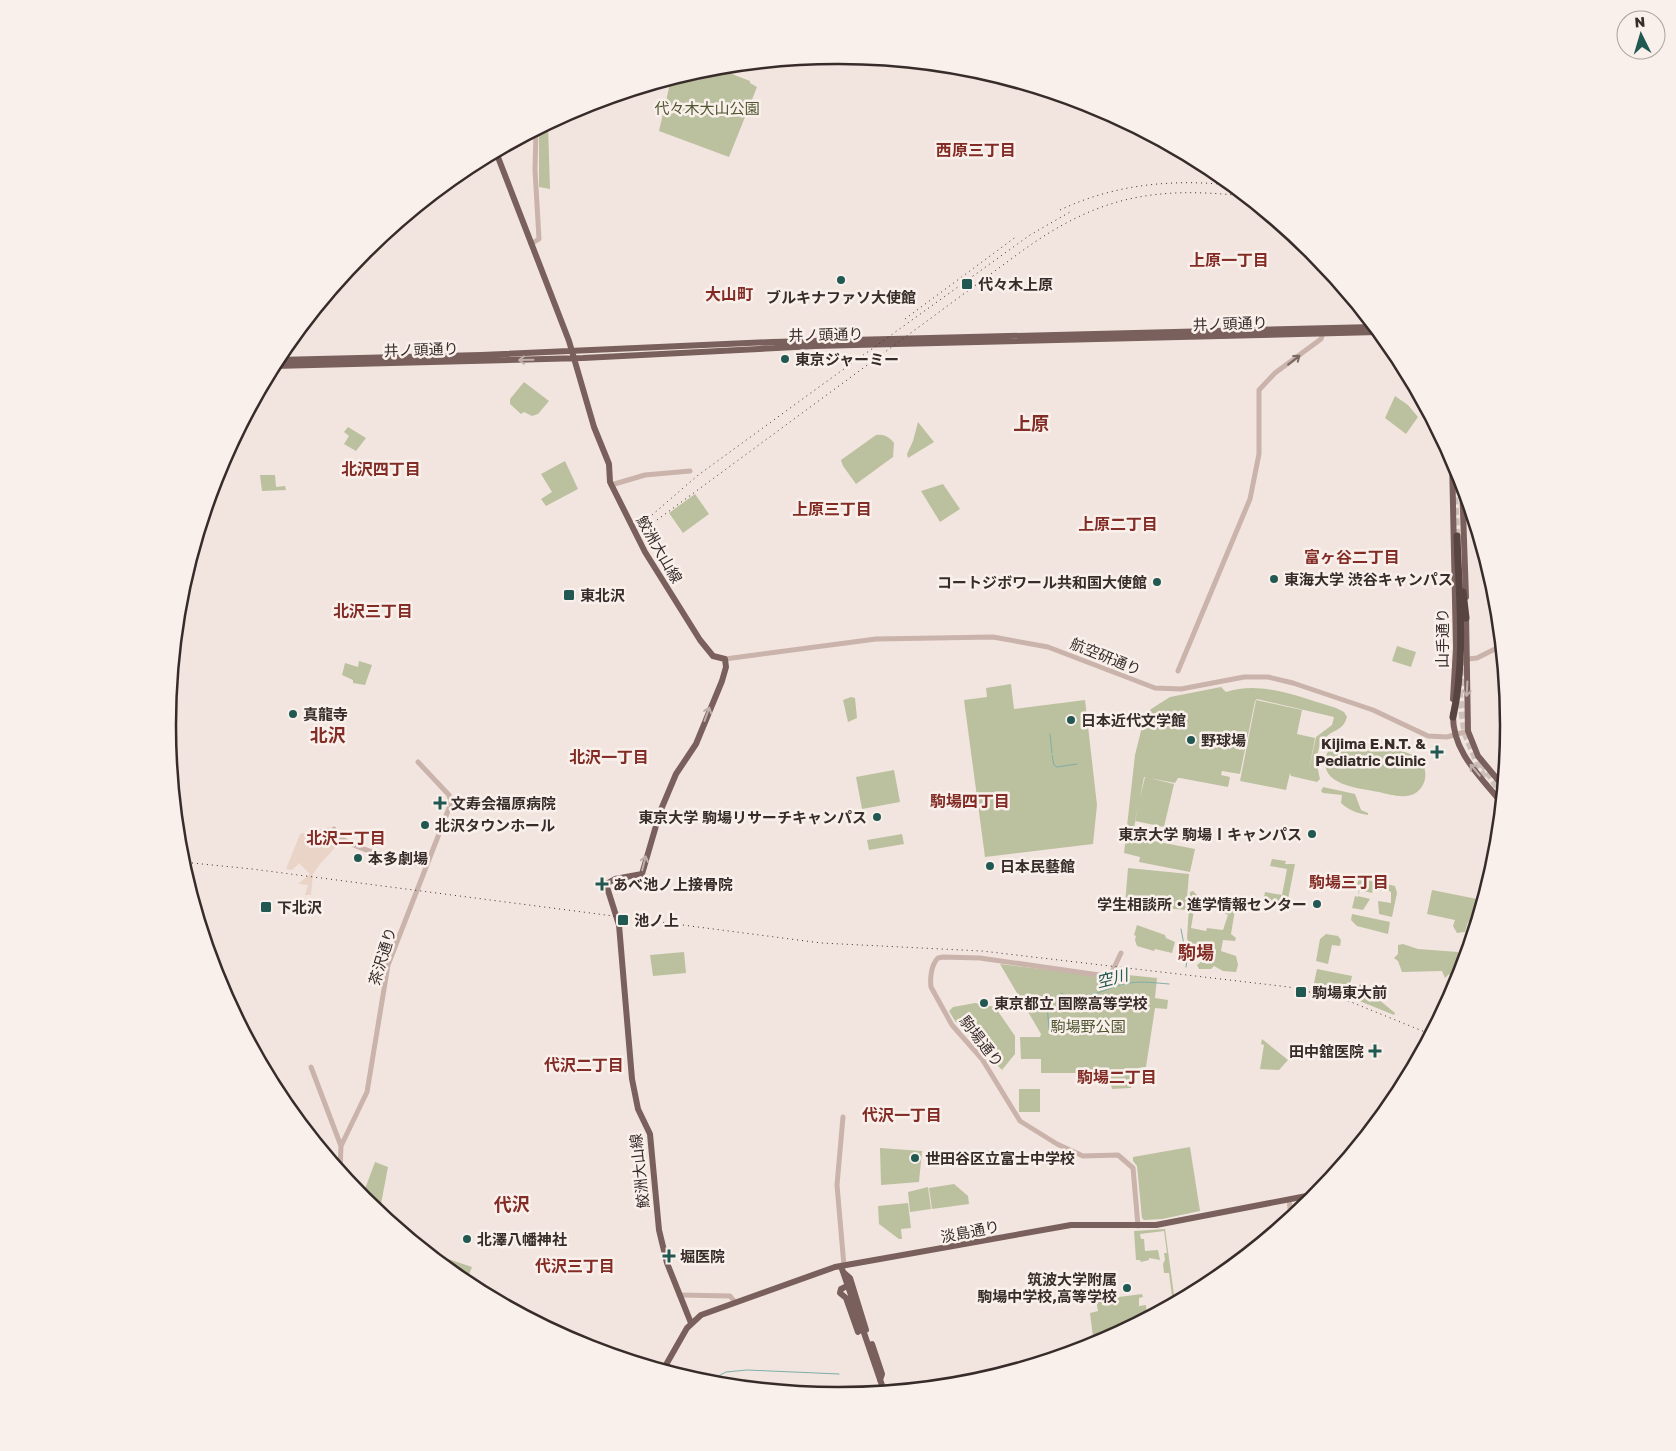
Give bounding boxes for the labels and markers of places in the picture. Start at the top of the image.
marker: ブルキナファソ大使館 [835,274,847,286]
place label: 代々木上原 [978,275,1053,293]
marker: 代々木上原 [960,277,974,291]
place label: ブルキナファソ大使館 [766,288,916,306]
place label: 東京ジャーミー [795,350,899,368]
marker: 東京ジャーミー [779,353,791,365]
place label: 東海大学 渋谷キャンパス [1284,570,1453,588]
place label: コートジボワール共和国大使館 [937,573,1147,591]
marker: 東海大学 渋谷キャンパス [1268,573,1280,585]
marker: コートジボワール共和国大使館 [1151,576,1163,588]
place label: 東北沢 [580,586,625,604]
marker: 東北沢 [562,588,576,602]
place label: 真龍寺 [303,705,348,723]
marker: 真龍寺 [287,708,299,720]
place label: 日本近代文学館 [1081,711,1186,729]
marker: 日本近代文学館 [1065,714,1077,726]
place label: 野球場 [1201,731,1246,749]
marker: 野球場 [1185,734,1197,746]
place label: Kijima E.N.T. & Pediatric Clinic [1315,734,1426,769]
marker: Kijima E.N.T. & Pediatric Clinic [1430,745,1444,759]
place label: 文寿会福原病院 [451,794,556,812]
marker: 文寿会福原病院 [433,796,447,810]
place label: 東京大学 駒場リサーチキャンパス [638,808,867,826]
marker: 東京大学 駒場リサーチキャンパス [871,811,883,823]
place label: 北沢タウンホール [435,816,555,834]
marker: 北沢タウンホール [419,819,431,831]
place label: 東京大学 駒場Ⅰキャンパス [1118,825,1302,843]
marker: 東京大学 駒場Ⅰキャンパス [1306,828,1318,840]
place label: 本多劇場 [368,849,428,867]
marker: 本多劇場 [352,852,364,864]
place label: 日本民藝館 [1000,857,1075,875]
marker: 日本民藝館 [984,860,996,872]
place label: あべ池ノ上接骨院 [613,875,733,893]
marker: あべ池ノ上接骨院 [595,877,609,891]
place label: 学生相談所・進学情報センター [1097,895,1307,913]
place label: 下北沢 [277,898,322,916]
marker: 学生相談所・進学情報センター [1311,898,1323,910]
marker: 下北沢 [259,900,273,914]
place label: 池ノ上 [634,911,679,929]
marker: 池ノ上 [616,913,630,927]
place label: 駒場東大前 [1312,983,1387,1001]
marker: 駒場東大前 [1294,985,1308,999]
place label: 東京都立 国際高等学校 [994,994,1148,1012]
marker: 東京都立 国際高等学校 [978,997,990,1009]
place label: 田中舘医院 [1289,1042,1364,1060]
marker: 田中舘医院 [1368,1044,1382,1058]
place label: 世田谷区立富士中学校 [925,1149,1075,1167]
marker: 世田谷区立富士中学校 [909,1152,921,1164]
place label: 北澤八幡神社 [477,1230,567,1248]
marker: 北澤八幡神社 [461,1233,473,1245]
place label: 堀医院 [680,1247,725,1265]
marker: 堀医院 [662,1249,676,1263]
place label: 筑波大学附属 駒場中学校,高等学校 [977,1270,1117,1305]
marker: 筑波大学附属 駒場中学校,高等学校 [1121,1282,1133,1294]

